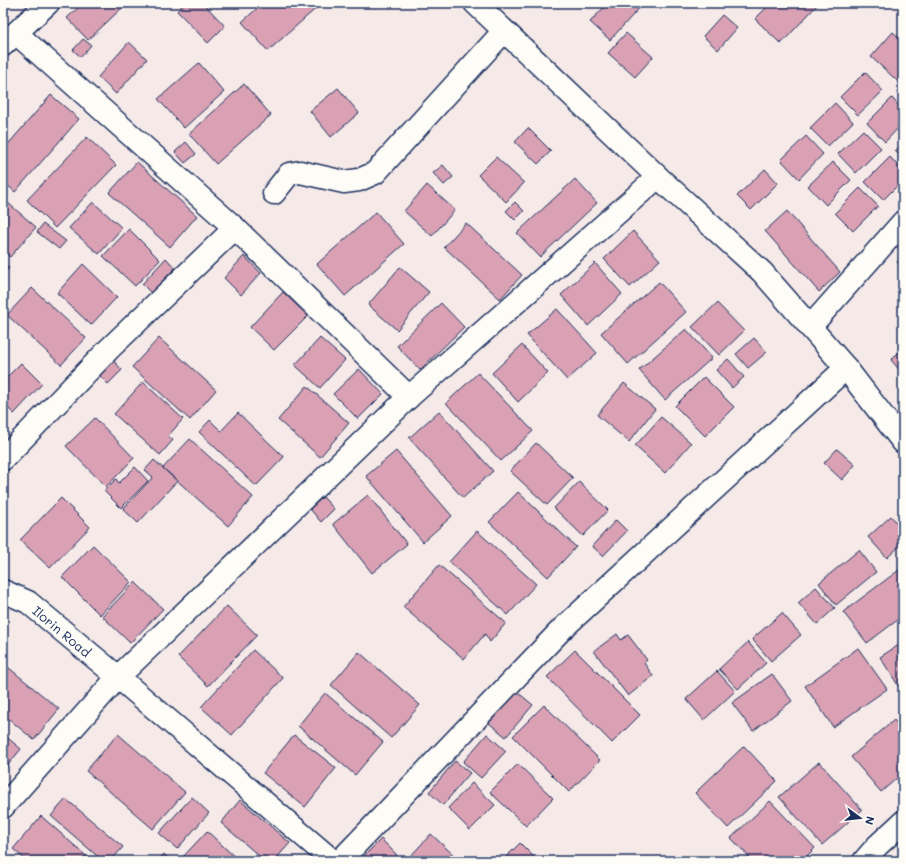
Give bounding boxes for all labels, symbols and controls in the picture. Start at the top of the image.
street label: Ilorin Road [30,601,95,660]
north arrow [840,798,880,838]
text: N [862,815,878,827]

